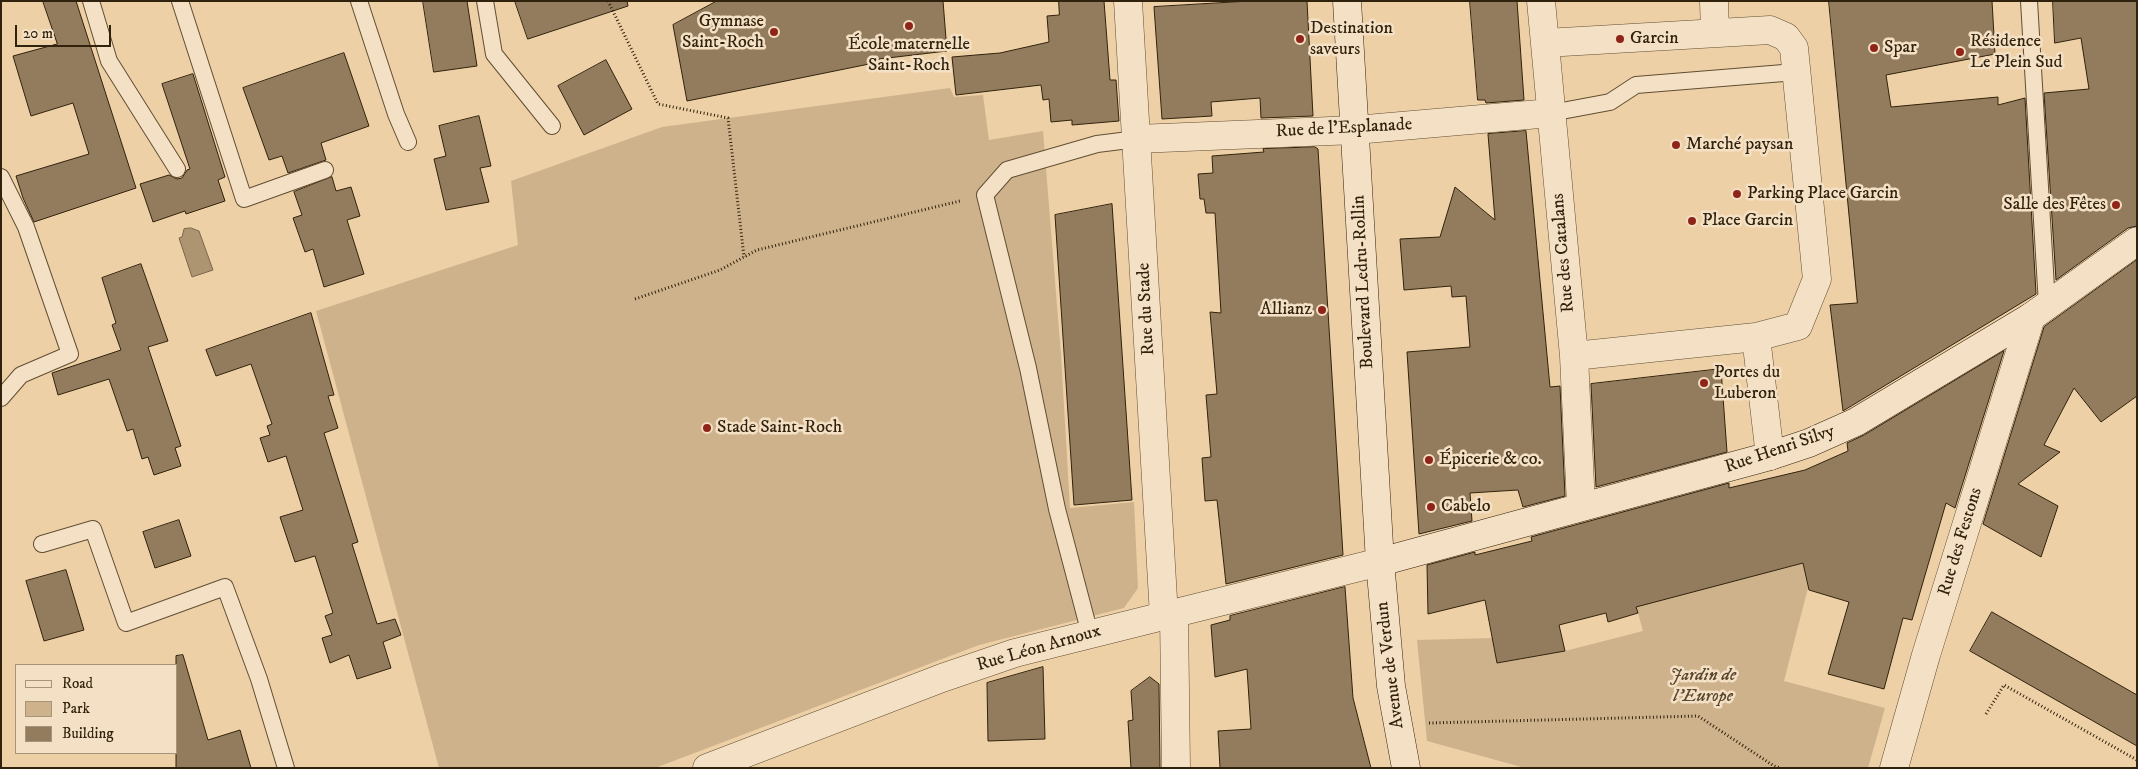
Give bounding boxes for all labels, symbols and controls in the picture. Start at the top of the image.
place label: Gymnase Saint-Roch [682,11,764,54]
scale bar [18,15,114,47]
place label: Destination saveurs [1310,18,1393,60]
marker: École maternelle Saint-Roch [903,20,915,32]
text: 20 m [23,24,53,43]
marker: Gymnase Saint-Roch [768,26,780,38]
place label: Garcin [1630,28,1679,50]
place label: Résidence Le Plein Sud [1970,31,2062,74]
marker: Destination saveurs [1294,33,1306,45]
marker: Garcin [1614,33,1626,45]
place label: École maternelle Saint-Roch [848,34,970,76]
place label: Spar [1884,37,1917,59]
marker: Spar [1868,42,1880,54]
marker: Résidence Le Plein Sud [1954,46,1966,58]
street label: Rue de l'Esplanade [1275,115,1413,143]
place label: Marché paysan [1686,134,1793,156]
marker: Marché paysan [1670,139,1682,151]
place label: Parking Place Garcin [1747,183,1898,205]
marker: Parking Place Garcin [1731,188,1743,200]
street label: Rue des Catalans [1548,192,1580,314]
street label: Boulevard Ledru-Rollin [1349,194,1379,370]
place label: Salle des Fêtes [2003,194,2106,216]
marker: Salle des Fêtes [2110,199,2122,211]
place label: Place Garcin [1702,210,1793,232]
marker: Place Garcin [1686,215,1698,227]
street label: Rue du Stade [1134,262,1160,356]
place label: Allianz [1260,299,1312,321]
marker: Allianz [1316,304,1328,316]
place label: Portes du Luberon [1714,362,1780,404]
marker: Portes du Luberon [1698,377,1710,389]
place label: Stade Saint-Roch [717,417,842,439]
street label: Rue Henri Silvy [1722,421,1838,479]
marker: Stade Saint-Roch [701,422,713,434]
place label: Épicerie & co. [1439,449,1542,471]
marker: Épicerie & co. [1423,454,1435,466]
street label: Rue des Festons [1934,485,1988,599]
place label: Cabelo [1441,496,1491,518]
marker: Cabelo [1425,501,1437,513]
street label: Avenue de Verdun [1373,600,1409,730]
street label: Rue Léon Arnoux [974,621,1104,677]
legend [15,664,178,754]
park label: Jardin de l'Europe [1670,665,1736,708]
text: Road [62,674,93,693]
text: Park [62,699,90,718]
text: Building [62,724,114,743]

